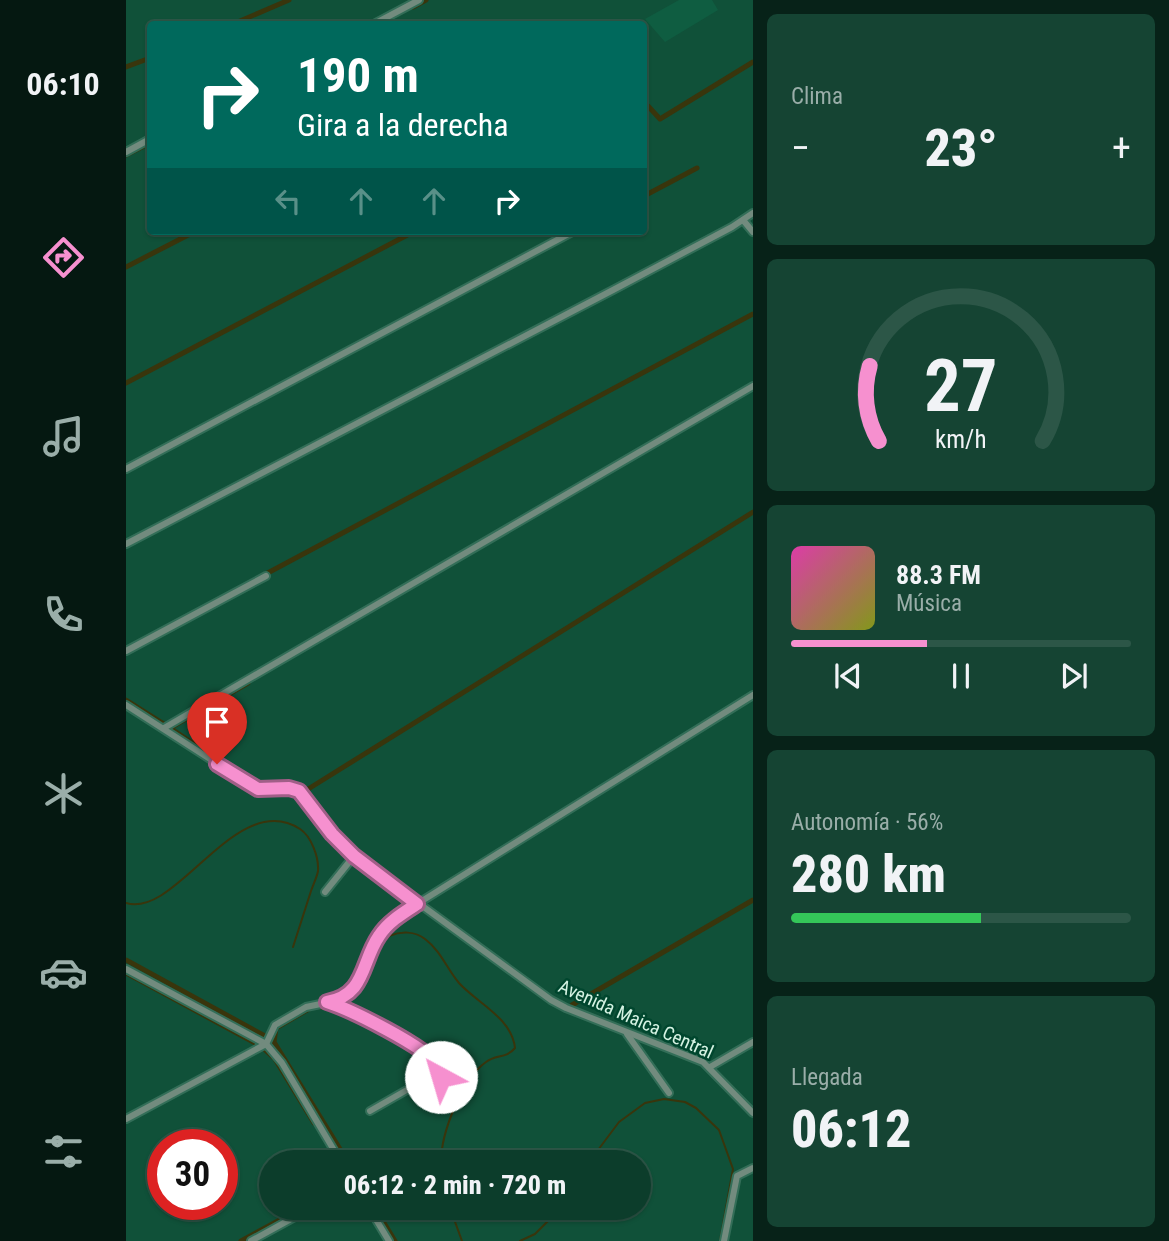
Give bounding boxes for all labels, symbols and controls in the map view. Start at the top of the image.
text: 190 m [297,47,419,104]
icon: right [182,49,273,140]
text: 06:10 [26,65,100,103]
text: Clima [791,83,843,110]
text: Gira a la derecha [297,106,509,144]
text: 23° [924,118,998,179]
text: − [791,126,810,170]
text: + [1112,126,1131,170]
icon: left [269,182,307,220]
icon: ahead [342,182,380,220]
icon: ahead [415,182,453,220]
icon: right [488,182,526,220]
icon: directions [39,233,88,282]
text: 27 [924,344,998,430]
icon: music [39,412,88,461]
text: km/h [935,425,987,454]
text: 88.3 FM [896,560,981,590]
icon: phone [39,590,88,639]
text: Música [896,590,962,617]
icon: previous [829,657,867,695]
icon: pause [942,657,980,695]
icon: next [1055,657,1093,695]
pin [187,692,247,764]
icon: arrive [198,703,236,741]
icon: climate [39,769,88,818]
text: Autonomía · 56% [791,809,943,836]
text: 280 km [791,844,946,905]
icon: car [39,948,88,997]
street label: Avenida Maica Central [555,974,717,1064]
position arrow [404,1040,478,1114]
text: Llegada [791,1064,863,1091]
text: 06:12 [791,1099,911,1160]
icon: filters [39,1127,88,1176]
speed limit sign: 30 [147,1129,238,1220]
text: 06:12 · 2 min · 720 m [344,1170,566,1200]

